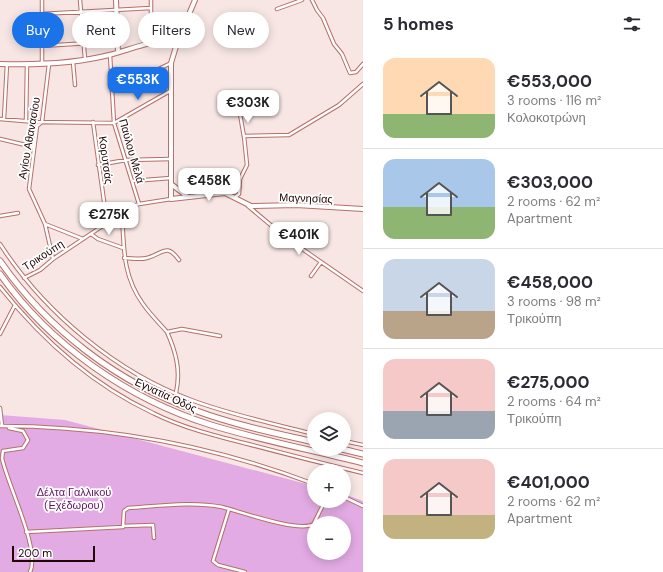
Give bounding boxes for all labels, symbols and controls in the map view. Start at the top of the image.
chip: Buy [12,12,64,48]
chip: Rent [72,12,130,48]
chip: Filters [138,12,205,48]
chip: New [213,12,269,48]
text: 5 homes [383,13,454,35]
icon: filters [621,13,643,35]
pin: €553K [110,67,166,101]
text: €553,000 [507,70,592,92]
text: €553K [117,71,159,88]
icon: home [415,74,463,122]
pin: €303K [220,90,276,124]
text: 3 rooms · 116 m² [507,92,601,109]
text: €303K [226,94,270,111]
street label: Αγίου Αθανασίου [15,96,43,180]
text: Κολοκοτρώνη [507,109,586,126]
street label: Παύλου Μελά [116,117,148,185]
street label: Κορυτσάς [96,135,116,185]
pin: €458K [181,168,237,202]
text: €303,000 [507,171,593,193]
text: €458K [187,172,231,189]
icon: home [415,175,463,223]
street label: Μαγνησίας [279,190,333,206]
text: 2 rooms · 62 m² [507,193,600,210]
pin: €275K [81,202,137,236]
text: €275K [89,206,129,223]
text: Apartment [507,210,572,227]
pin: €401K [271,222,327,256]
text: €401K [278,226,320,243]
street label: Τρικούπη [20,237,66,273]
text: €458,000 [507,271,593,293]
icon: home [415,275,463,323]
text: 3 rooms · 98 m² [507,293,601,310]
text: Τρικούπη [507,310,562,327]
text: €275,000 [507,371,590,393]
street label: Εγνατία Οδός [133,375,199,415]
icon: home [415,375,463,423]
text: 2 rooms · 64 m² [507,393,601,410]
text: Τρικούπη [507,410,562,427]
map controls [307,412,351,560]
button: layers [307,412,351,456]
button: + [307,464,351,508]
text: €401,000 [507,471,590,493]
icon: home [415,475,463,523]
park label: Δέλτα Γαλλικού (Εχέδωρου) [37,485,111,512]
text: 2 rooms · 62 m² [507,493,600,510]
text: Apartment [507,510,572,527]
button: − [307,516,351,560]
scale bar [12,544,95,563]
text: 200 m [18,546,52,560]

